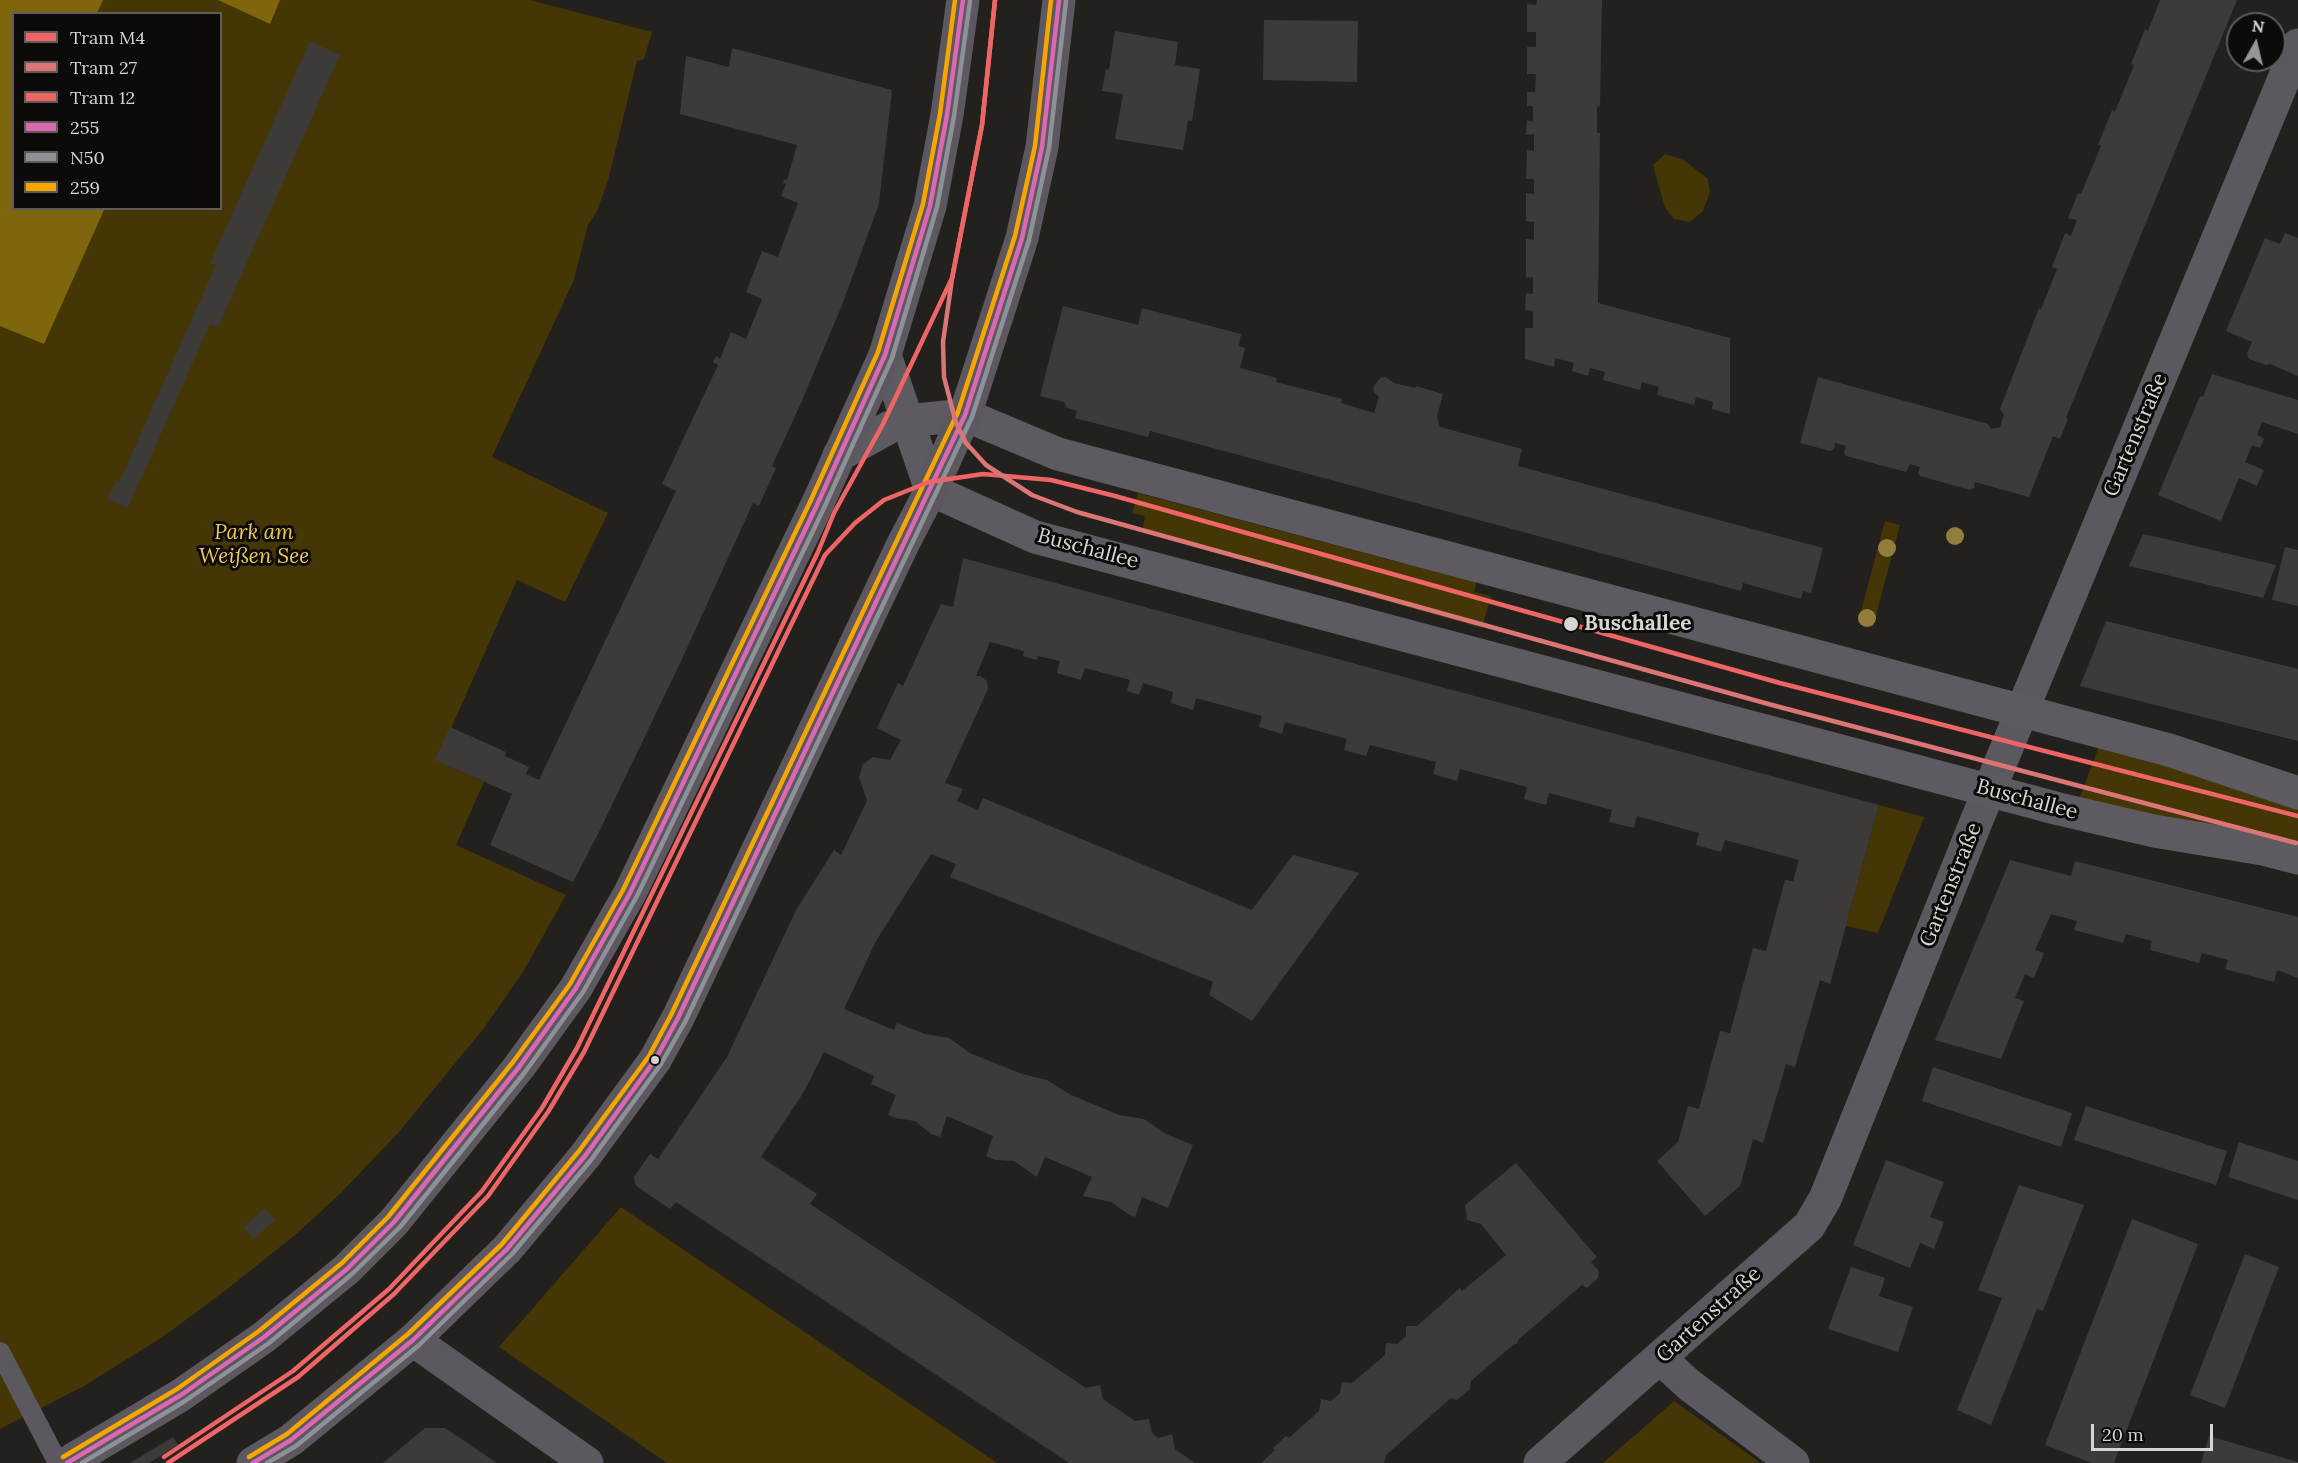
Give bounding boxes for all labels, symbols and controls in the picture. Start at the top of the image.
legend [12,12,222,210]
north arrow [2226,12,2286,72]
text: N [2251,15,2266,37]
text: Tram M4 [70,26,145,49]
text: Tram 27 [70,56,137,79]
text: Tram 12 [70,86,135,109]
text: 255 [70,116,99,139]
text: N50 [70,146,105,169]
text: 259 [70,176,100,199]
street label: Gartenstraße [2099,369,2173,501]
park label: Park am Weißen See [199,520,309,570]
street label: Buschallee [1035,523,1141,575]
place label: Buschallee [1584,611,1691,637]
marker: Buschallee [1562,615,1580,633]
street label: Buschallee [1974,774,2080,826]
street label: Gartenstraße [1915,819,1987,951]
unlabelled marker [649,1054,661,1066]
street label: Gartenstraße [1652,1262,1766,1368]
scale bar [2094,1412,2216,1450]
text: 20 m [2102,1423,2144,1446]

